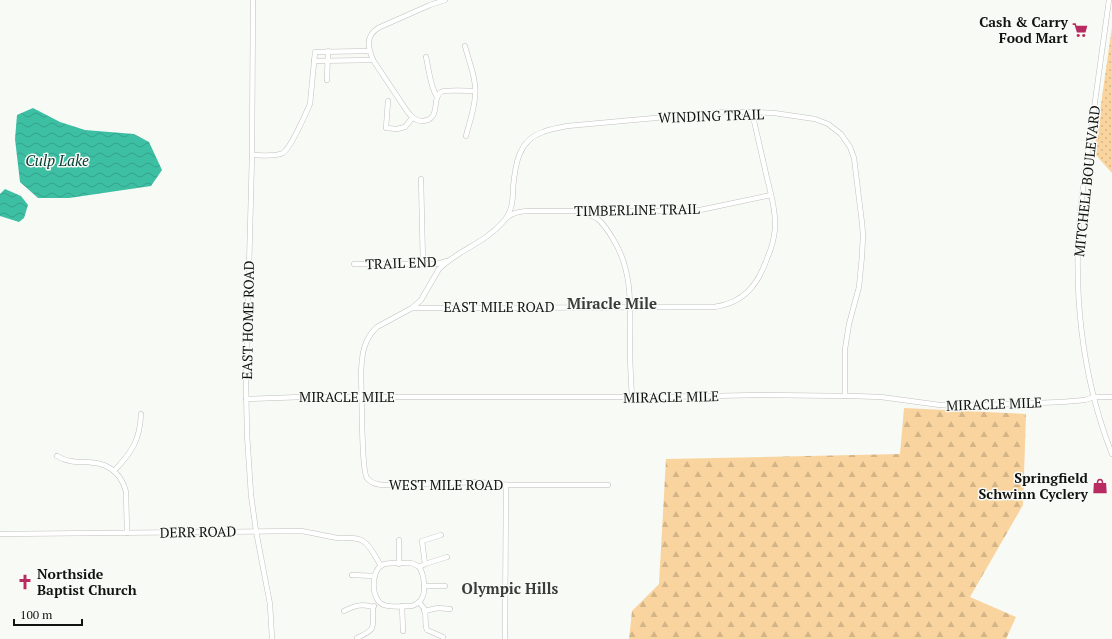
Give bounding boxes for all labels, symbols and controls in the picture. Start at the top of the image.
place label: Cash & Carry Food Mart [979,12,1069,47]
supermarket icon: Cash & Carry Food Mart [1071,21,1089,39]
street label: WINDING TRAIL [658,104,765,127]
street label: MITCHELL BOULEVARD [1069,104,1104,258]
water label: Culp Lake [25,150,89,170]
street label: TIMBERLINE TRAIL [574,199,700,220]
street label: TRAIL END [365,252,437,273]
street label: EAST HOME ROAD [237,260,258,380]
district label: Miracle Mile [567,293,657,313]
street label: EAST MILE ROAD [443,297,555,316]
street label: MIRACLE MILE [623,386,719,407]
street label: MIRACLE MILE [299,387,395,406]
street label: MIRACLE MILE [946,392,1042,415]
place label: Springfield Schwinn Cyclery [979,468,1089,503]
street label: WEST MILE ROAD [389,475,503,494]
shop icon: Springfield Schwinn Cyclery [1091,477,1109,495]
street label: DERR ROAD [159,521,237,542]
place label: Northside Baptist Church [37,564,137,599]
church icon: Northside Baptist Church [16,573,34,591]
district label: Olympic Hills [462,578,559,598]
scale bar [14,601,82,627]
text: 100 m [20,607,53,622]

